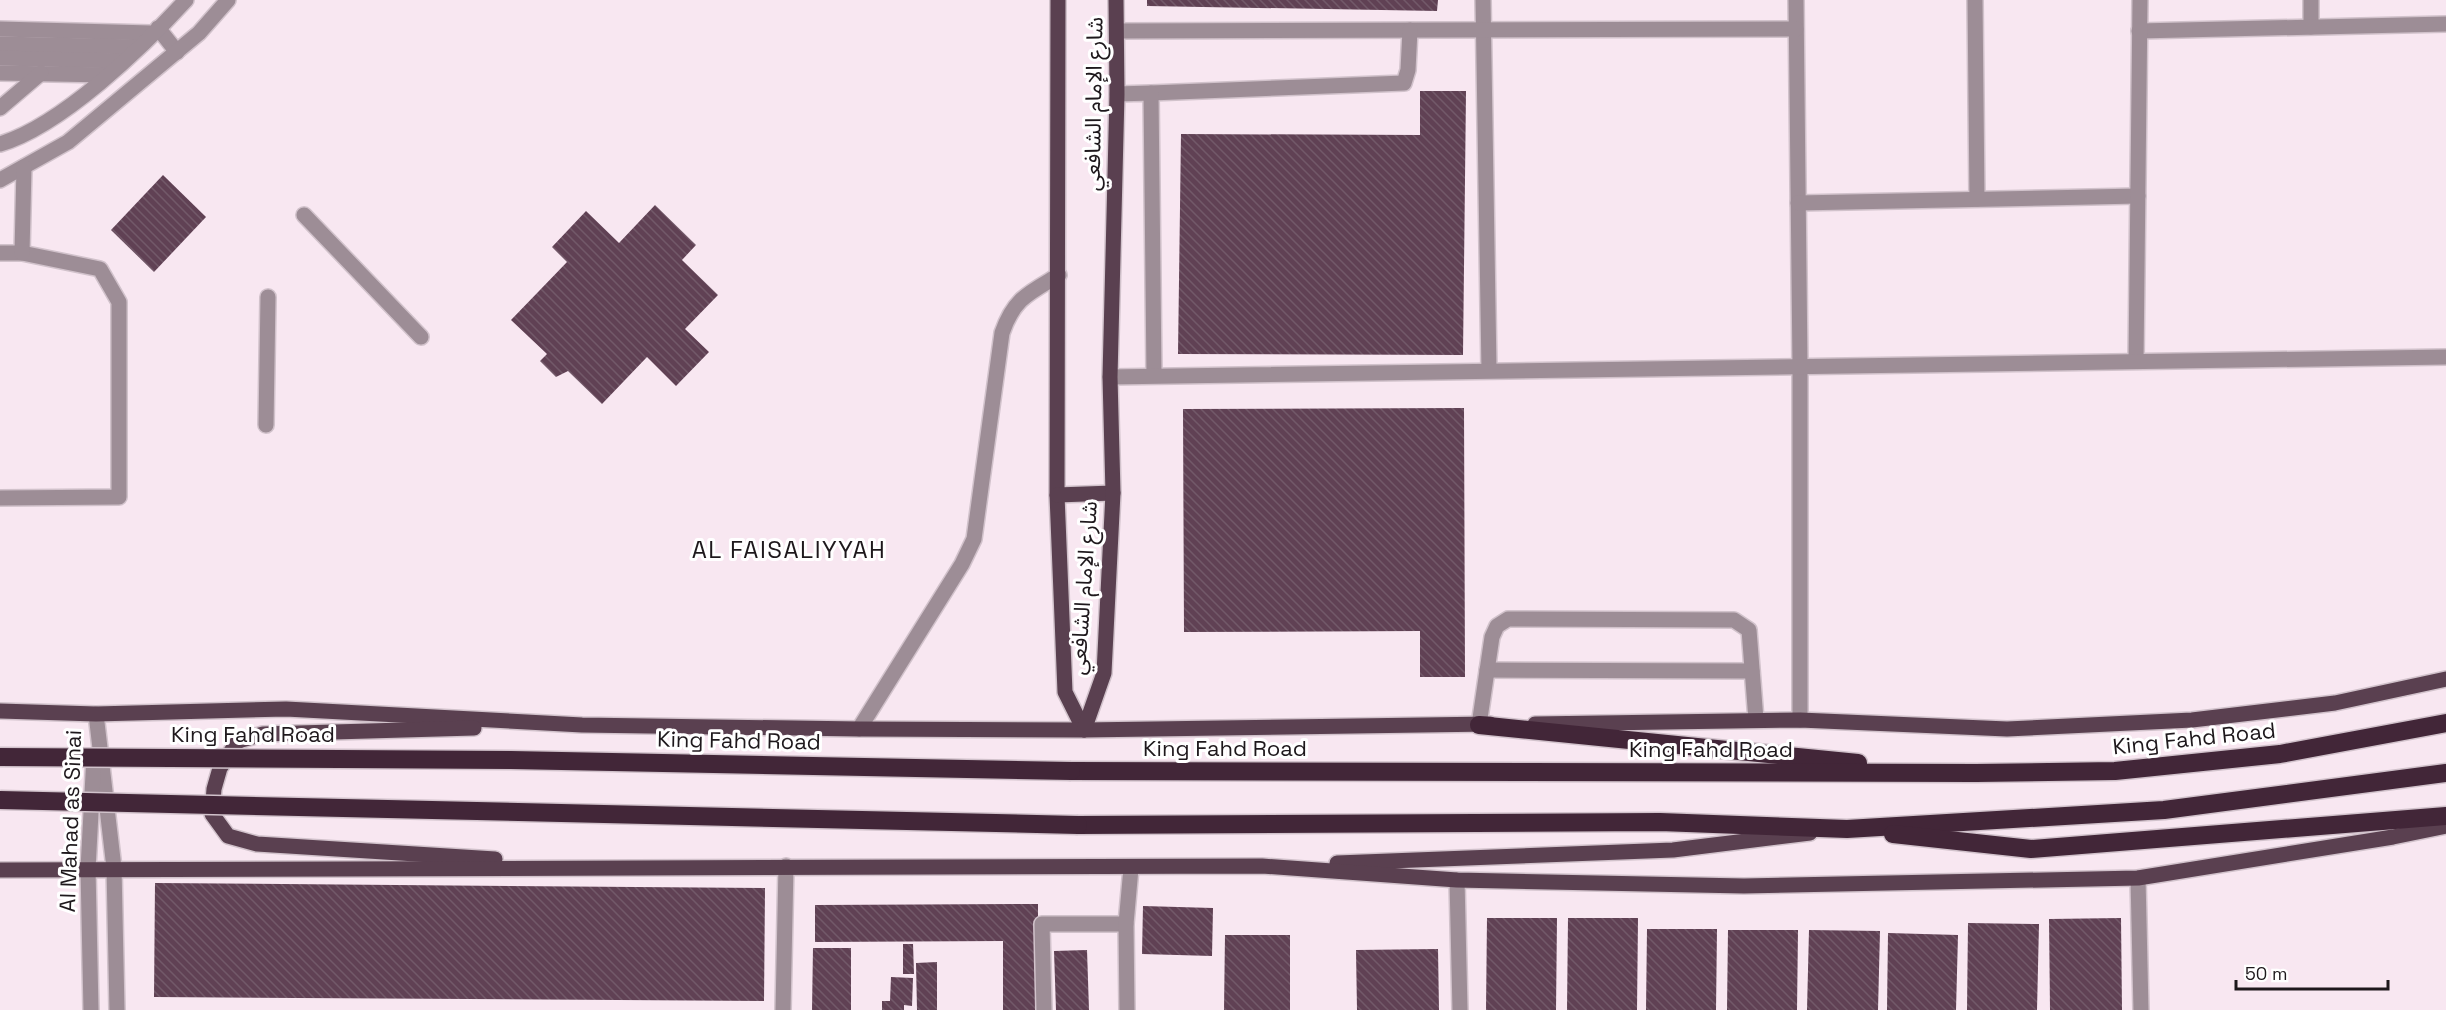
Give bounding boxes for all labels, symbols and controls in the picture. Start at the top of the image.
street label: شارع الإمام الشافعي [1077,17,1112,191]
street label: شارع الإمام الشافعي [1063,500,1106,676]
district label: AL FAISALIYYAH [692,534,886,565]
street label: King Fahd Road [2111,716,2277,760]
street label: King Fahd Road [171,720,335,748]
street label: King Fahd Road [657,725,821,755]
street label: Al Mahad as Sinai [53,729,87,913]
street label: King Fahd Road [1143,734,1307,762]
street label: King Fahd Road [1629,735,1793,763]
scale bar [2236,953,2388,991]
text: 50 m [2245,962,2287,985]

